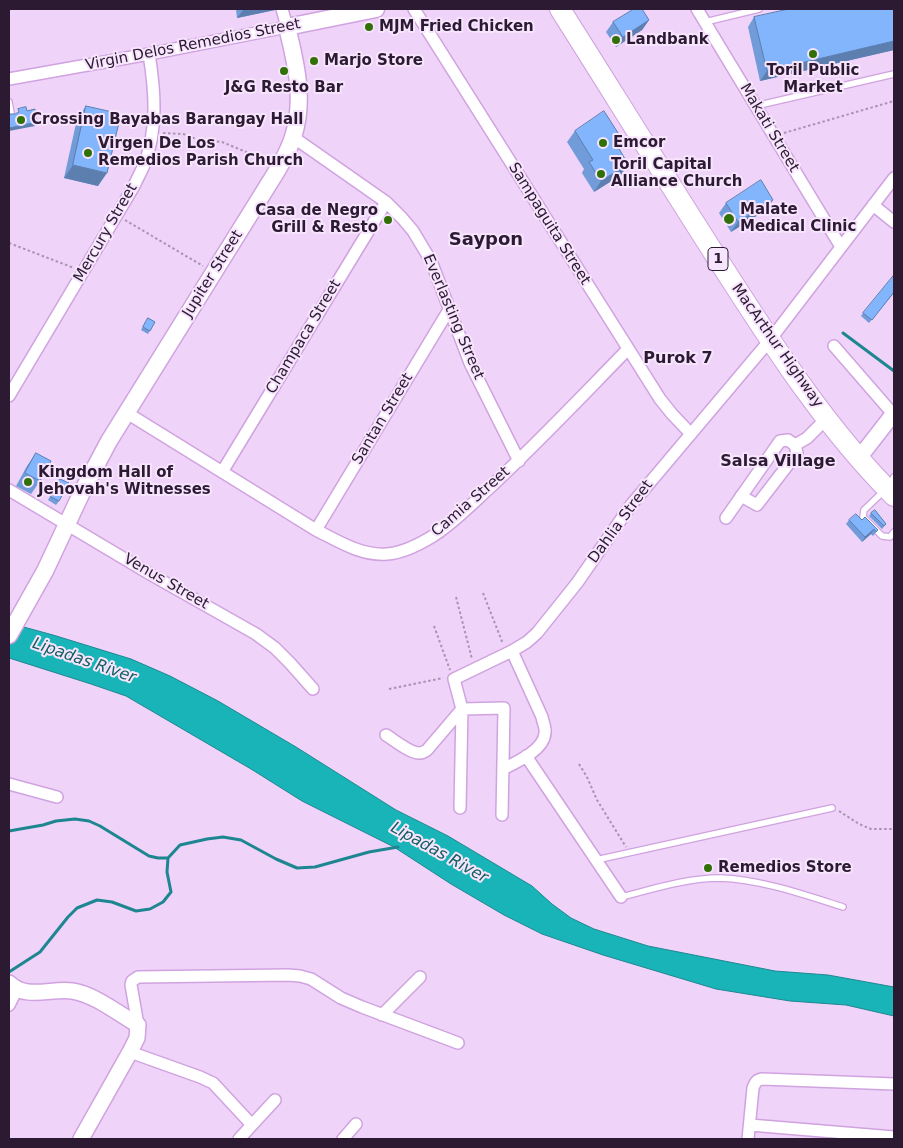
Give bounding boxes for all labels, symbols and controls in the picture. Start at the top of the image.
street label: Virgin Delos Remedios Street [84,15,302,75]
place label: MJM Fried Chicken [379,18,534,36]
marker: MJM Fried Chicken [363,21,375,33]
place label: Landbank [626,31,709,49]
marker: Landbank [610,34,622,46]
marker: Toril Public Market [807,48,819,60]
place label: Marjo Store [324,52,423,70]
marker: Marjo Store [308,55,320,67]
place label: Toril Public Market [766,62,860,97]
marker: J&G Resto Bar [278,65,290,77]
place label: J&G Resto Bar [225,79,343,97]
street label: Makati Street [735,80,803,176]
place label: Crossing Bayabas Barangay Hall [31,111,303,129]
marker: Crossing Bayabas Barangay Hall [15,114,27,126]
place label: Emcor [613,134,665,152]
place label: Virgen De Los Remedios Parish Church [98,135,303,170]
marker: Emcor [597,137,609,149]
marker: Virgen De Los Remedios Parish Church [82,147,94,159]
place label: Toril Capital Alliance Church [611,156,742,191]
street label: Sampaguita Street [504,160,594,288]
marker: Toril Capital Alliance Church [595,168,607,180]
street label: Mercury Street [70,180,142,286]
place label: Malate Medical Clinic [740,201,856,236]
place label: Casa de Negro Grill & Resto [255,202,378,237]
marker: Malate Medical Clinic [722,212,736,226]
marker: Casa de Negro Grill & Resto [382,214,394,226]
street label: Jupiter Street [179,227,247,321]
district label: Saypon [449,229,523,251]
road number: 1 [708,248,728,270]
street label: Everlasting Street [418,252,488,382]
street label: Champaca Street [263,277,345,397]
street label: MacArthur Highway [727,280,827,412]
district label: Purok 7 [643,349,713,369]
street label: Santan Street [349,370,417,468]
district label: Salsa Village [720,452,836,472]
street label: Camia Street [428,463,514,541]
place label: Kingdom Hall of Jehovah's Witnesses [38,464,211,499]
marker: Kingdom Hall of Jehovah's Witnesses [22,476,34,488]
street label: Dahlia Street [585,477,657,567]
street label: Venus Street [120,550,212,614]
water label: Lipadas River [30,634,138,688]
water label: Lipadas River [387,818,491,888]
place label: Remedios Store [718,859,852,877]
marker: Remedios Store [702,862,714,874]

